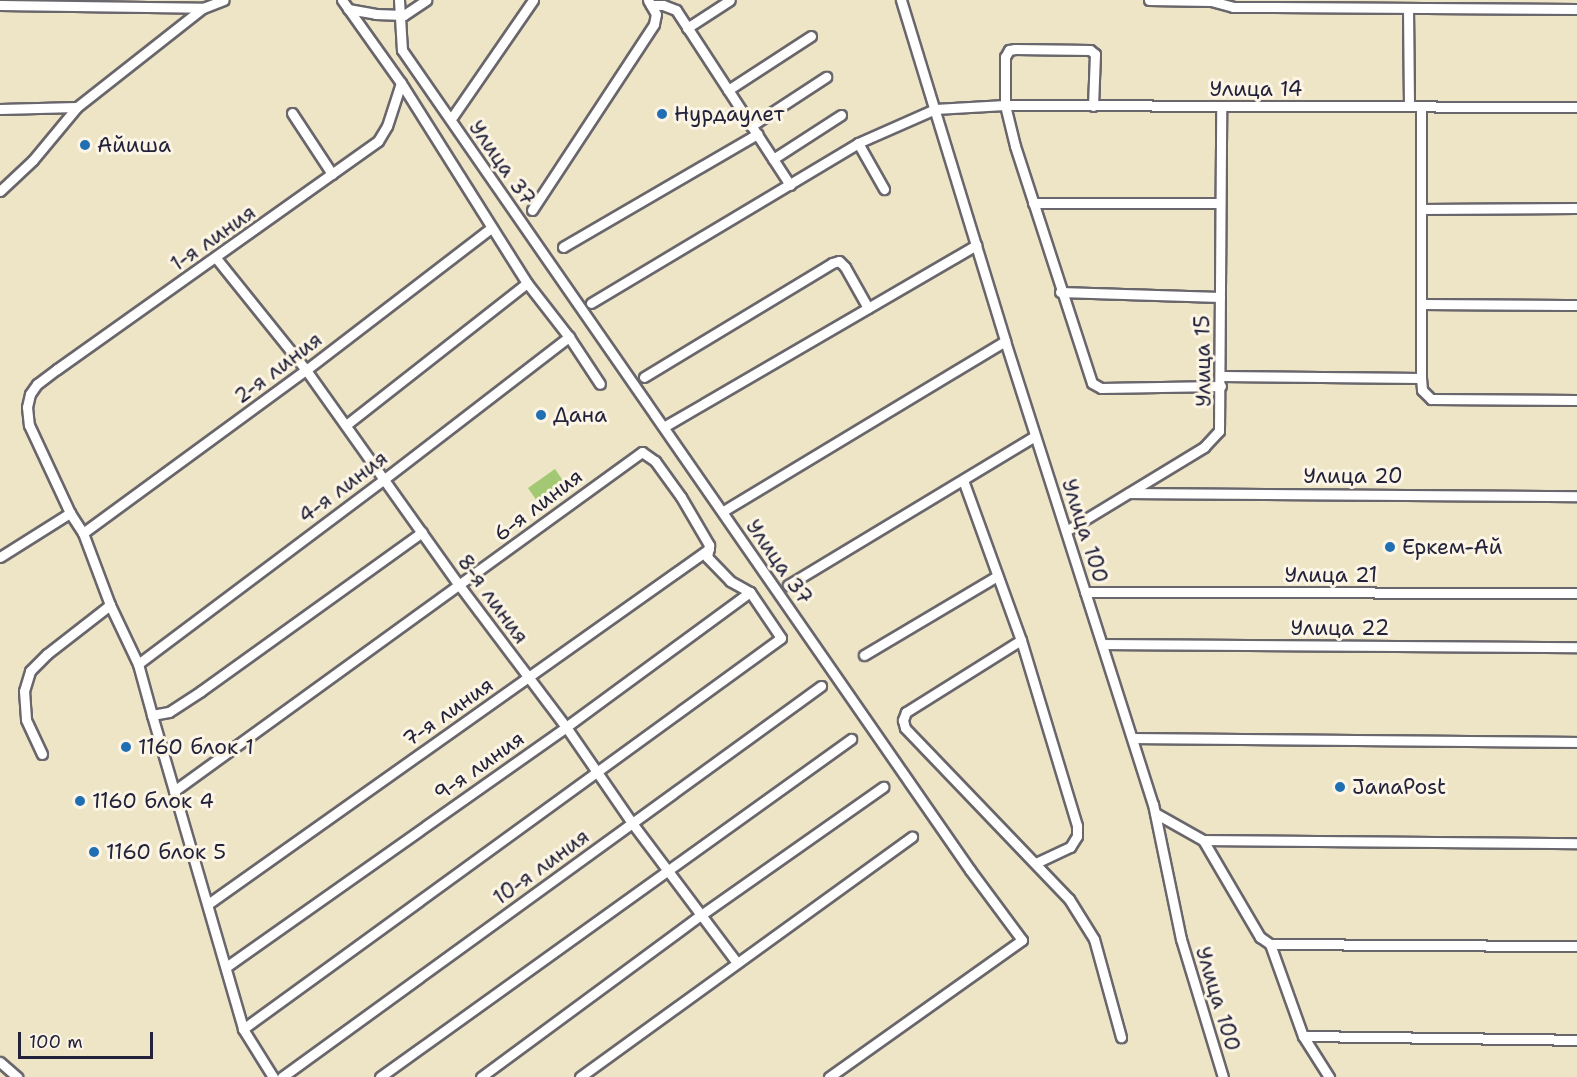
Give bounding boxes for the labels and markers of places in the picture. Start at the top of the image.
place label: Нурдаулет [674,101,784,127]
marker: Нурдаулет [655,107,669,121]
place label: Айиша [97,132,171,158]
marker: Айиша [78,138,92,152]
place label: Дана [553,402,607,428]
marker: Дана [534,408,548,422]
place label: Еркем-Ай [1402,534,1502,560]
marker: Еркем-Ай [1383,540,1397,554]
place label: 1160 блок 1 [138,734,254,760]
marker: 1160 блок 1 [119,740,133,754]
place label: JanaPost [1352,774,1446,800]
marker: JanaPost [1333,780,1347,794]
place label: 1160 блок 4 [92,788,214,814]
marker: 1160 блок 4 [73,794,87,808]
place label: 1160 блок 5 [106,839,226,865]
marker: 1160 блок 5 [87,845,101,859]

